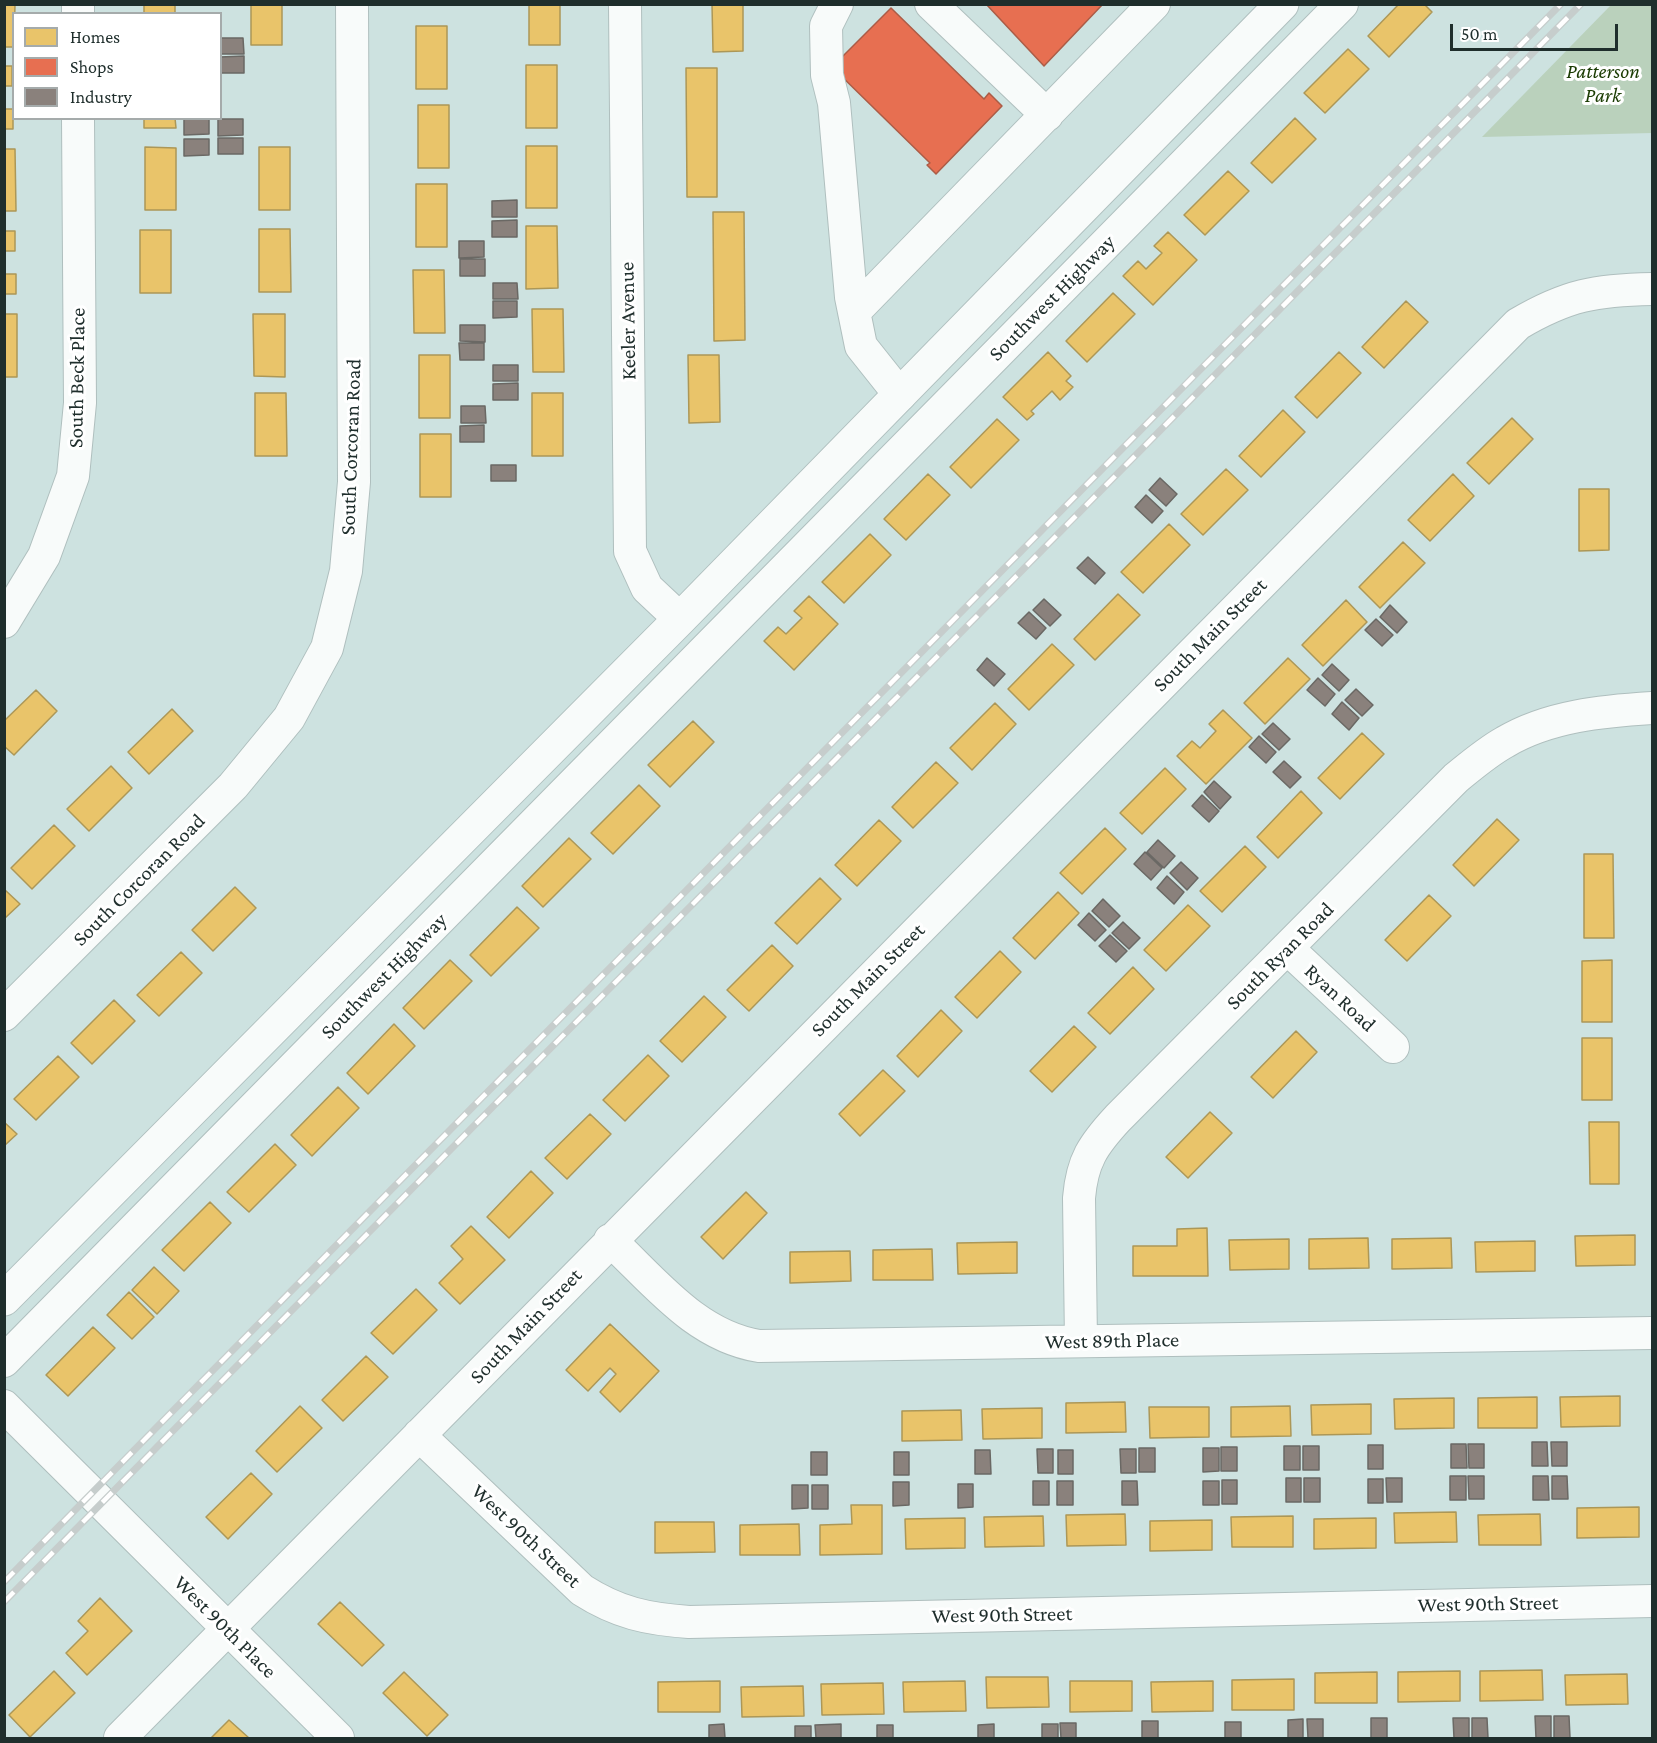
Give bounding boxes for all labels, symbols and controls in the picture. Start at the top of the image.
legend [12,12,222,120]
scale bar [1453,12,1621,50]
text: 50 m [1461,24,1498,44]
text: Homes [70,27,120,47]
text: Shops [70,57,114,77]
park label: Patterson Park [1566,59,1640,109]
text: Industry [70,87,132,107]
street label: Southwest Highway [984,230,1120,366]
street label: Keeler Avenue [614,262,642,380]
street label: South Beck Place [63,308,91,448]
street label: South Corcoran Road [335,358,367,536]
street label: South Main Street [1148,573,1272,697]
street label: South Corcoran Road [68,809,210,951]
street label: South Ryan Road [1221,897,1339,1015]
street label: Southwest Highway [316,908,452,1044]
street label: South Main Street [806,918,930,1042]
street label: Ryan Road [1299,959,1381,1037]
street label: South Main Street [465,1263,587,1389]
street label: West 89th Place [1045,1327,1179,1355]
street label: West 90th Street [466,1479,586,1593]
street label: West 90th Place [168,1570,282,1684]
street label: West 90th Street [1417,1590,1559,1618]
street label: West 90th Street [931,1601,1073,1629]

